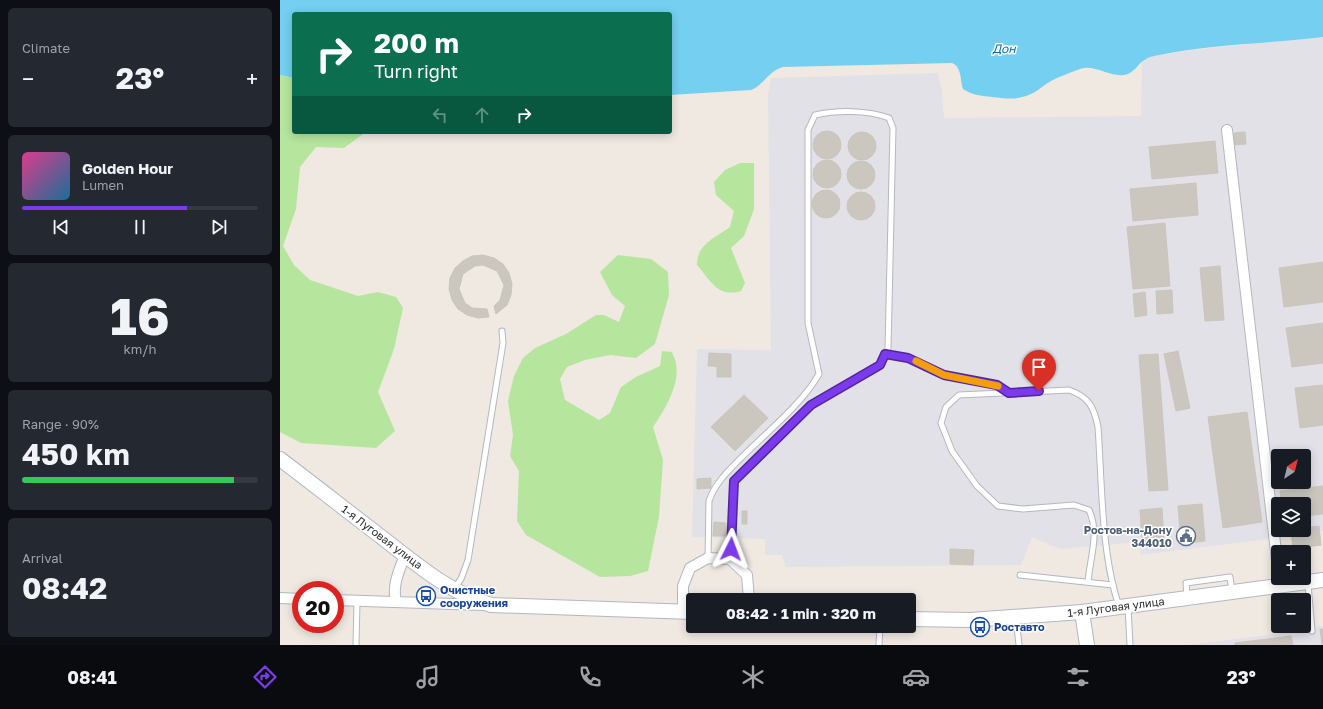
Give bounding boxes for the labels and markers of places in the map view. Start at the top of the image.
pin [1022,350,1056,391]
place label: Ростов-на-Дону 344010 [1084,523,1172,549]
public building icon: Ростов-на-Дону 344010 [1175,525,1197,547]
place label: Очистные сооружения [440,583,508,609]
bus stop icon: Очистные сооружения [415,585,437,607]
bus stop icon: Роставто [969,616,991,638]
place label: Роставто [994,620,1045,633]

